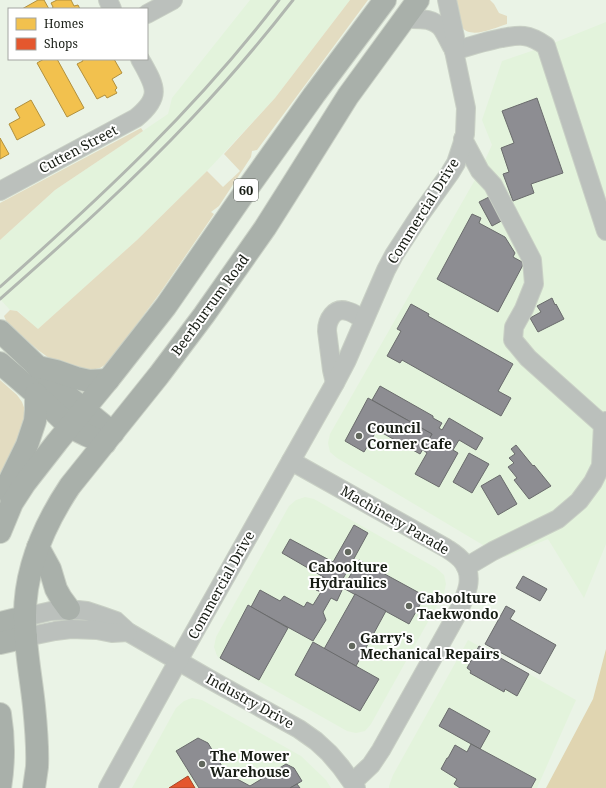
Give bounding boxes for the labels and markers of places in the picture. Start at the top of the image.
place label: Council Corner Cafe [367,418,452,453]
marker: Council Corner Cafe [354,431,364,441]
marker: Caboolture Hydraulics [343,547,353,557]
place label: Caboolture Hydraulics [308,557,388,592]
place label: Caboolture Taekwondo [417,588,499,623]
marker: Caboolture Taekwondo [404,601,414,611]
place label: Garry's Mechanical Repairs [360,628,500,663]
marker: Garry's Mechanical Repairs [347,641,357,651]
place label: The Mower Warehouse [210,746,290,781]
marker: The Mower Warehouse [197,759,207,769]

